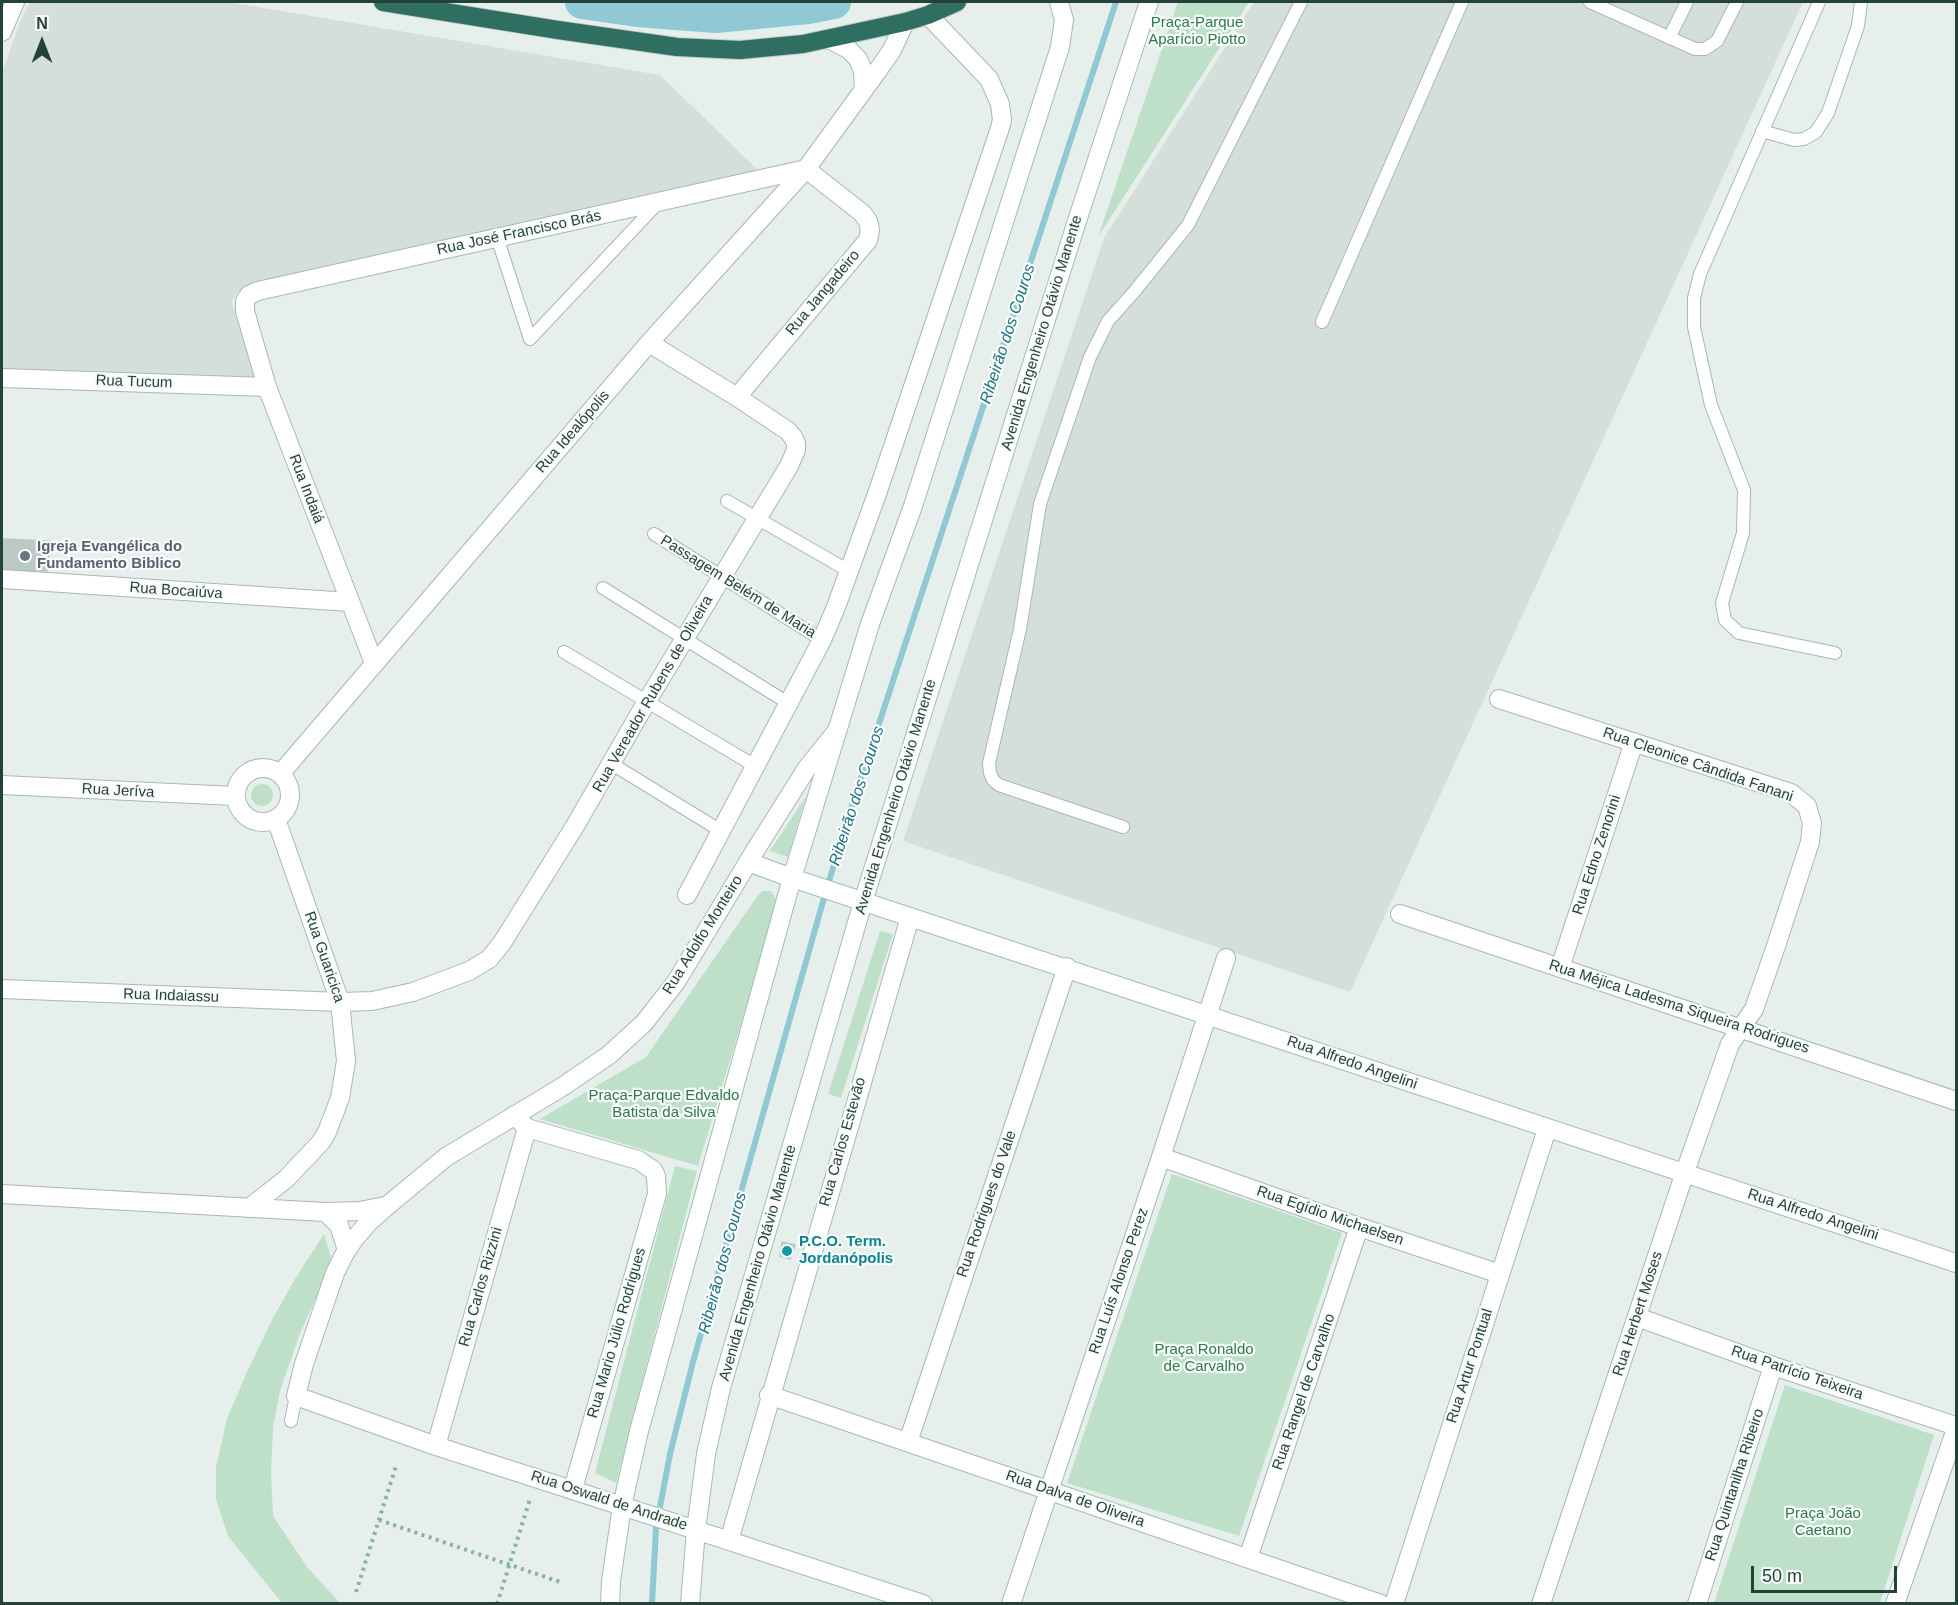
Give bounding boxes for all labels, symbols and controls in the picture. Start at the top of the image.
north arrow [12,12,72,72]
park label: Praça-Parque Aparício Piotto [1148,14,1246,49]
text: N [36,15,48,32]
street label: Rua José Francisco Brás [435,207,603,259]
street label: Avenida Engenheiro Otávio Manente [998,213,1086,453]
street label: Rua Jangadeiro [782,247,864,339]
water label: Ribeirão dos Couros [976,262,1040,406]
street label: Rua Tucum [95,372,173,392]
street label: Rua Idealópolis [532,387,614,477]
street label: Rua Indaiá [285,452,327,526]
street label: Passagem Belém de Maria [657,532,819,642]
place label: Igreja Evangélica do Fundamento Biblico [37,538,182,573]
marker: Igreja Evangélica do Fundamento Biblico [18,549,32,563]
street label: Rua Bocaiúva [129,579,223,603]
street label: Rua Vereador Rubens de Oliveira [589,592,717,796]
street label: Avenida Engenheiro Otávio Manente [852,677,940,917]
water label: Ribeirão dos Couros [825,724,889,868]
street label: Rua Cleonice Cândida Fanani [1600,724,1796,806]
street label: Rua Jeríva [81,780,155,802]
street label: Rua Edno Zenorini [1569,793,1625,917]
street label: Rua Adolfo Monteiro [659,872,747,998]
street label: Rua Guaricica [300,909,348,1005]
street label: Rua Méjica Ladesma Siqueira Rodrigues [1547,956,1811,1058]
street label: Rua Indaiassu [123,985,219,1007]
street label: Rua Alfredo Angelini [1284,1032,1420,1094]
street label: Rua Carlos Estevão [816,1075,870,1209]
park label: Praça-Parque Edvaldo Batista da Silva [589,1087,739,1122]
street label: Rua Rodrigues do Vale [953,1128,1021,1280]
street label: Avenida Engenheiro Otávio Manente [716,1143,800,1383]
street label: Rua Egídio Michaelsen [1254,1182,1406,1250]
street label: Rua Alfredo Angelini [1745,1185,1881,1245]
water label: Ribeirão dos Couros [695,1190,751,1336]
street label: Rua Luís Alonso Perez [1086,1206,1152,1356]
street label: Rua Carlos Rizzini [455,1225,507,1349]
place label: P.C.O. Term. Jordanópolis [799,1233,893,1268]
marker: P.C.O. Term. Jordanópolis [780,1244,794,1258]
street label: Rua Mario Júlio Rodrigues [584,1246,650,1420]
street label: Rua Herbert Moses [1609,1249,1667,1379]
street label: Rua Artur Pontual [1443,1307,1497,1425]
street label: Rua Rangel de Carvalho [1269,1311,1339,1473]
park label: Praça Ronaldo de Carvalho [1154,1341,1254,1376]
street label: Rua Patrício Teixeira [1729,1342,1865,1404]
street label: Rua Quintanilha Ribeiro [1702,1406,1768,1564]
street label: Rua Oswald de Andrade [529,1467,689,1535]
street label: Rua Dalva de Oliveira [1003,1467,1147,1531]
park label: Praça João Caetano [1785,1505,1861,1540]
scale bar [1754,1554,1900,1592]
text: 50 m [1762,1566,1802,1586]

